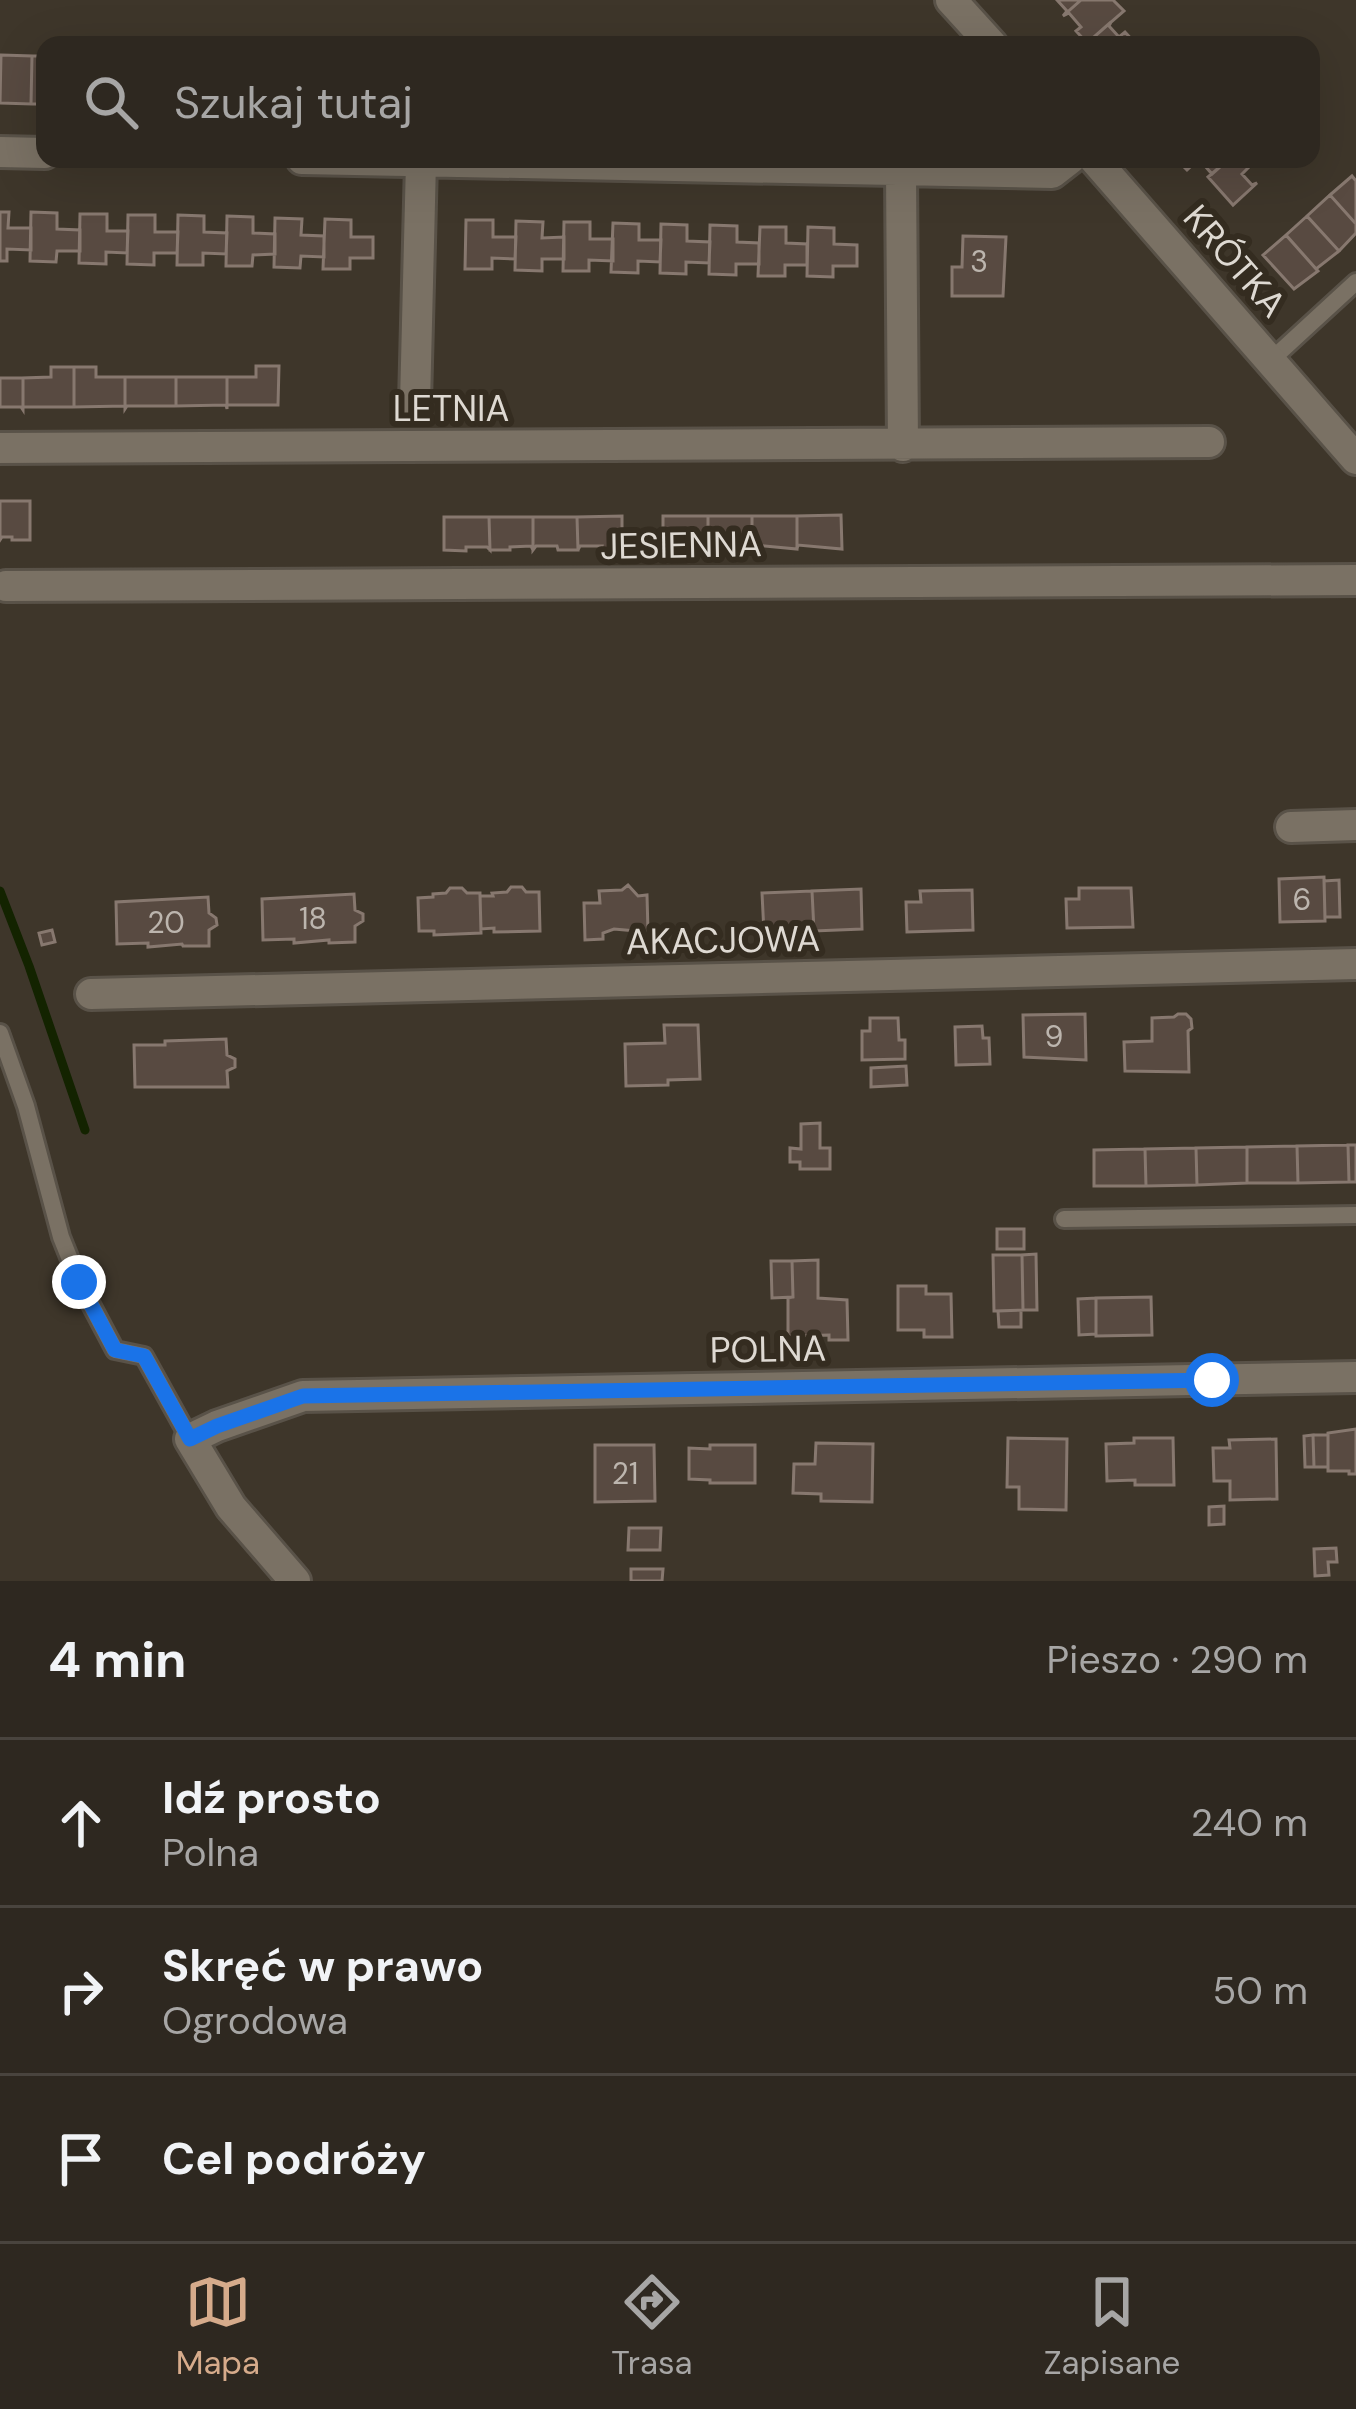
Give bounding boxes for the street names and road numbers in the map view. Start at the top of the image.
street label: KRÓTKA [1173,195,1297,327]
street label: LETNIA [393,385,509,432]
street label: JESIENNA [600,520,762,570]
street label: AKACJOWA [625,915,821,965]
street label: POLNA [709,1324,827,1374]

